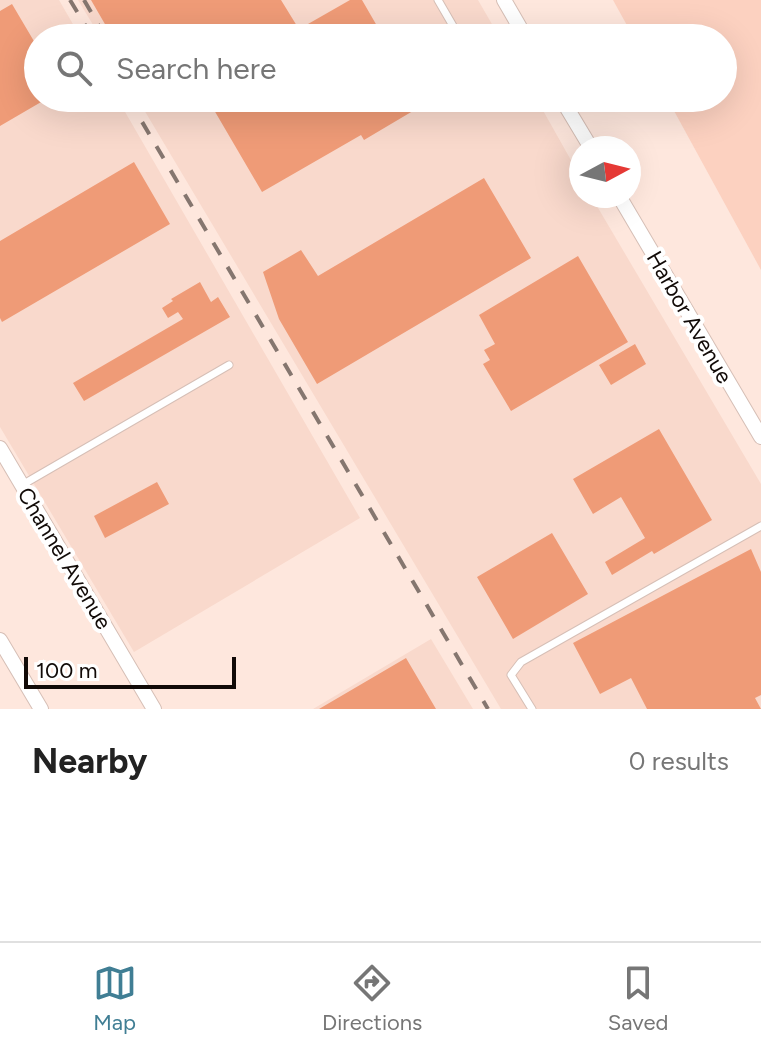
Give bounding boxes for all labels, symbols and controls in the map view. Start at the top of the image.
search box [24,24,737,112]
icon: search [52,46,96,90]
text: Search here [116,50,276,87]
north arrow [569,136,641,208]
street label: Harbor Avenue [641,246,738,388]
street label: Channel Avenue [12,482,117,634]
scale bar [24,653,236,689]
text: 100 m [36,657,97,684]
text: Nearby [32,741,147,782]
text: 0 results [629,745,729,777]
tab: Map [93,961,137,1036]
tab: Directions [322,961,422,1036]
tab: Saved [608,961,668,1036]

